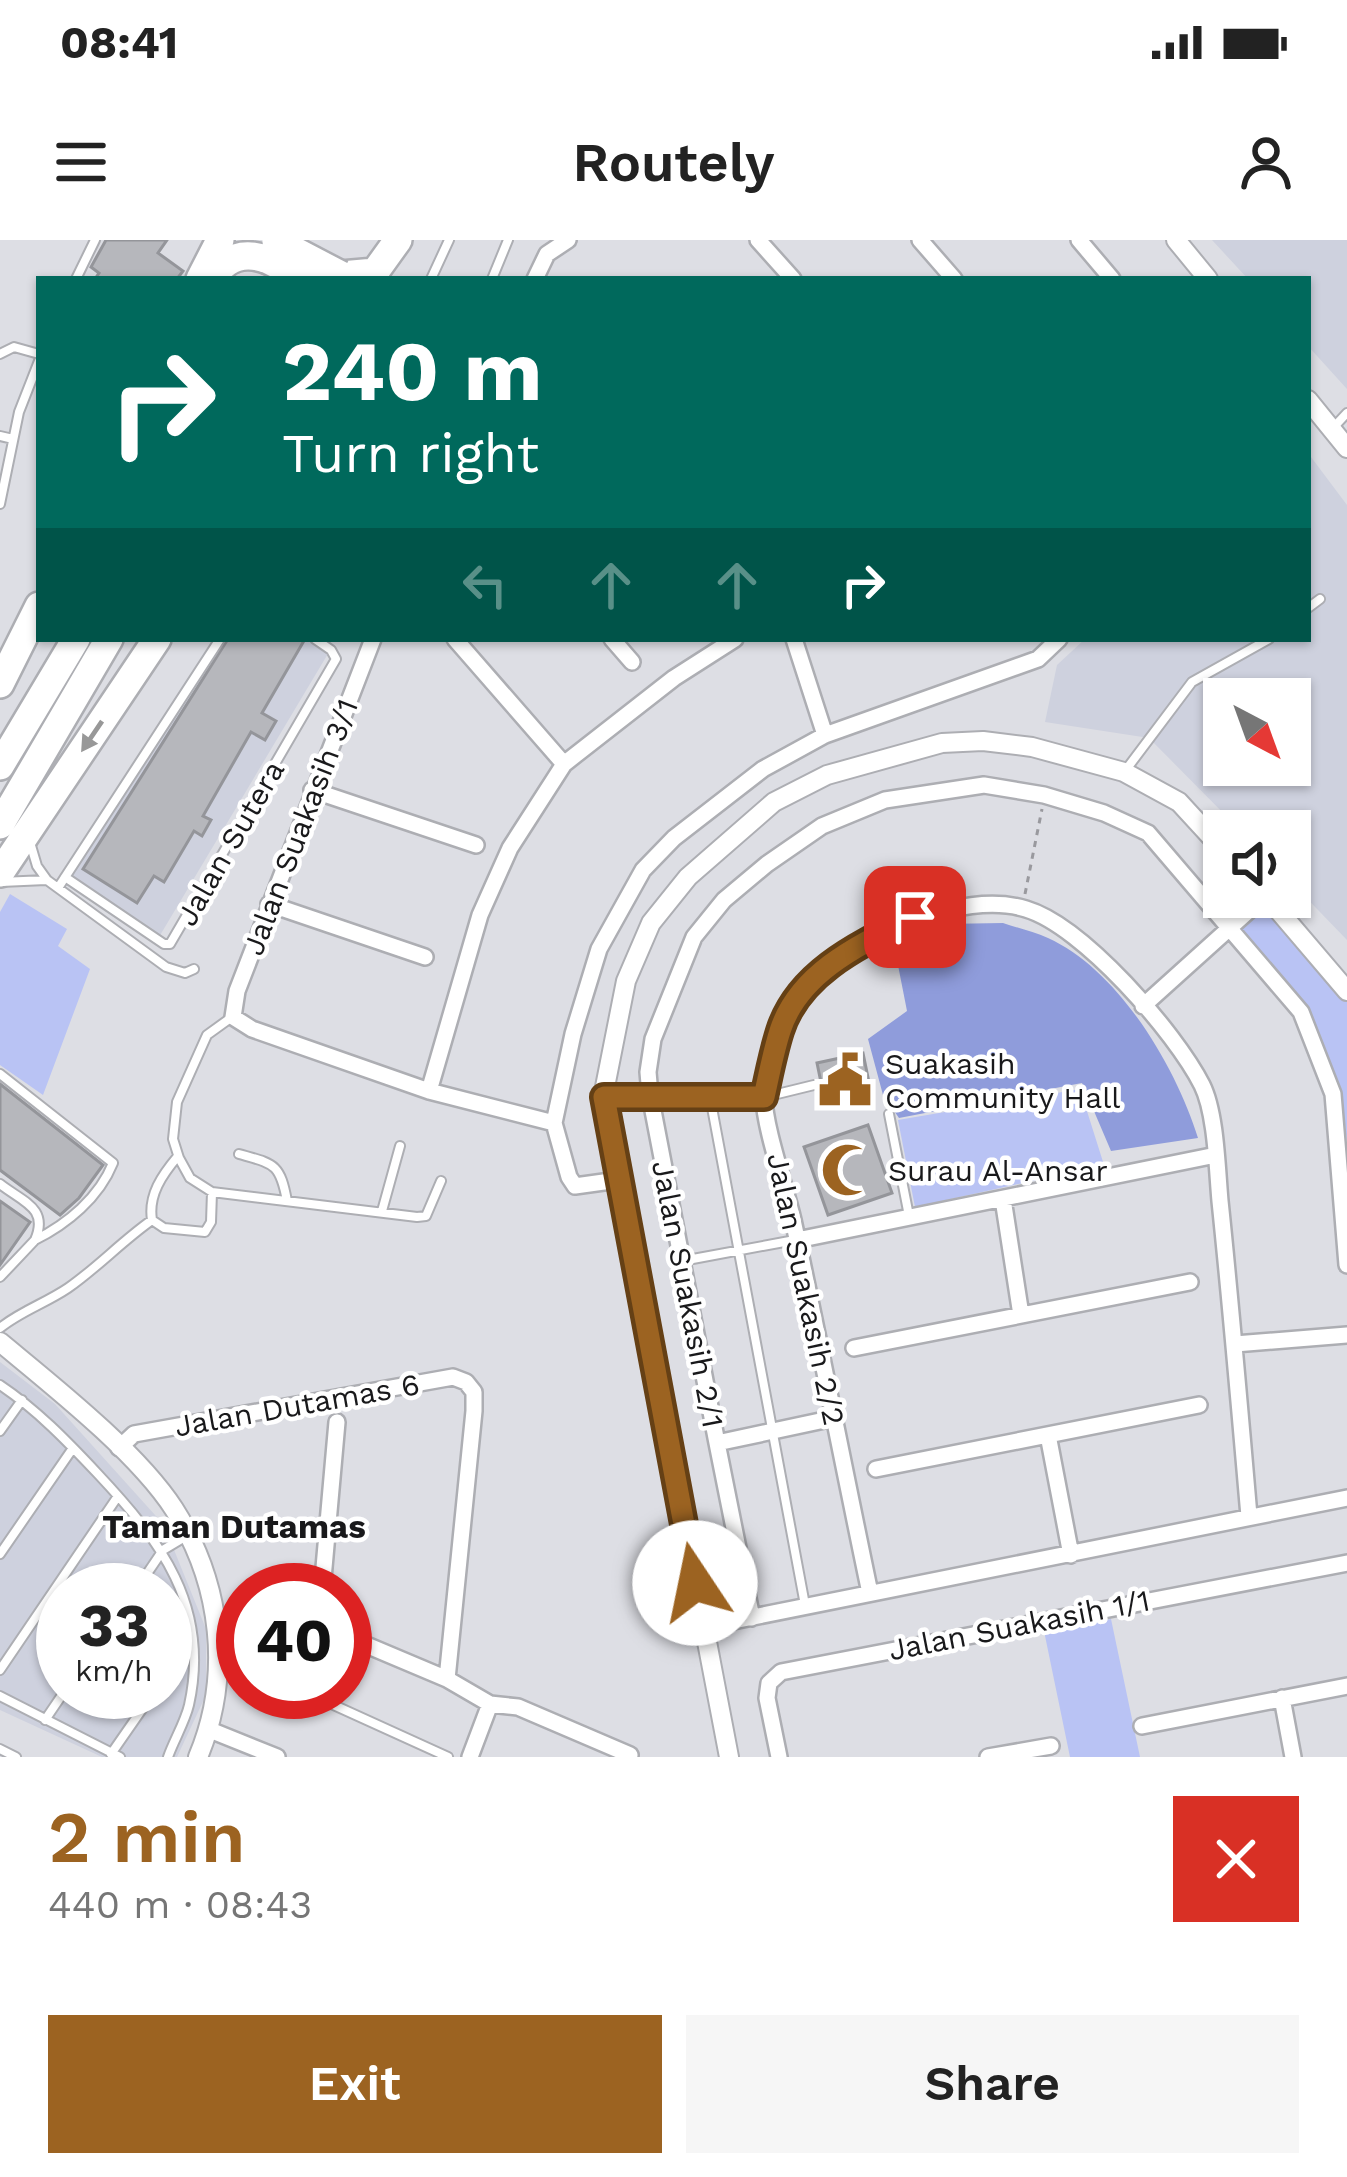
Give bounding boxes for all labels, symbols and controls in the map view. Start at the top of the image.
text: 08:41 [60,16,178,69]
icon: menu [48,129,114,195]
icon: person [1233,129,1299,195]
text: Routely [572,131,775,194]
text: 240 m [282,322,543,420]
icon: right [84,324,240,480]
text: Turn right [282,422,539,485]
icon: left [452,552,518,618]
icon: ahead [578,552,644,618]
icon: ahead [704,552,770,618]
icon: right [830,552,896,618]
north arrow [1203,678,1311,786]
map controls [1203,678,1311,918]
street label: Jalan Suakasih 3/1 [235,694,365,960]
one-way arrow [81,719,104,752]
street label: Jalan Sutera [169,754,291,932]
button: sound [1203,810,1311,918]
pin [864,866,966,968]
icon: arrive [882,884,948,950]
place label: Suakasih Community Hall [885,1046,1121,1115]
public building icon: Suakasih Community Hall [816,1051,874,1109]
mosque icon: Surau Al-Ansar [819,1141,877,1199]
street label: Jalan Suakasih 2/2 [760,1150,852,1428]
place label: Surau Al-Ansar [888,1153,1108,1188]
street label: Jalan Suakasih 2/1 [645,1157,731,1431]
street label: Jalan Dutamas 6 [172,1366,422,1444]
district label: Taman Dutamas [102,1507,366,1546]
position arrow [632,1520,758,1646]
speed limit sign: 40 [216,1563,372,1719]
street label: Jalan Suakasih 1/1 [886,1583,1152,1667]
text: 33 [78,1590,150,1661]
text: km/h [75,1653,153,1688]
text: 2 min [48,1795,246,1879]
button: close [1173,1796,1299,1922]
text: 440 m · 08:43 [48,1882,312,1927]
button: Exit [48,2015,662,2153]
button: Share [686,2015,1299,2153]

